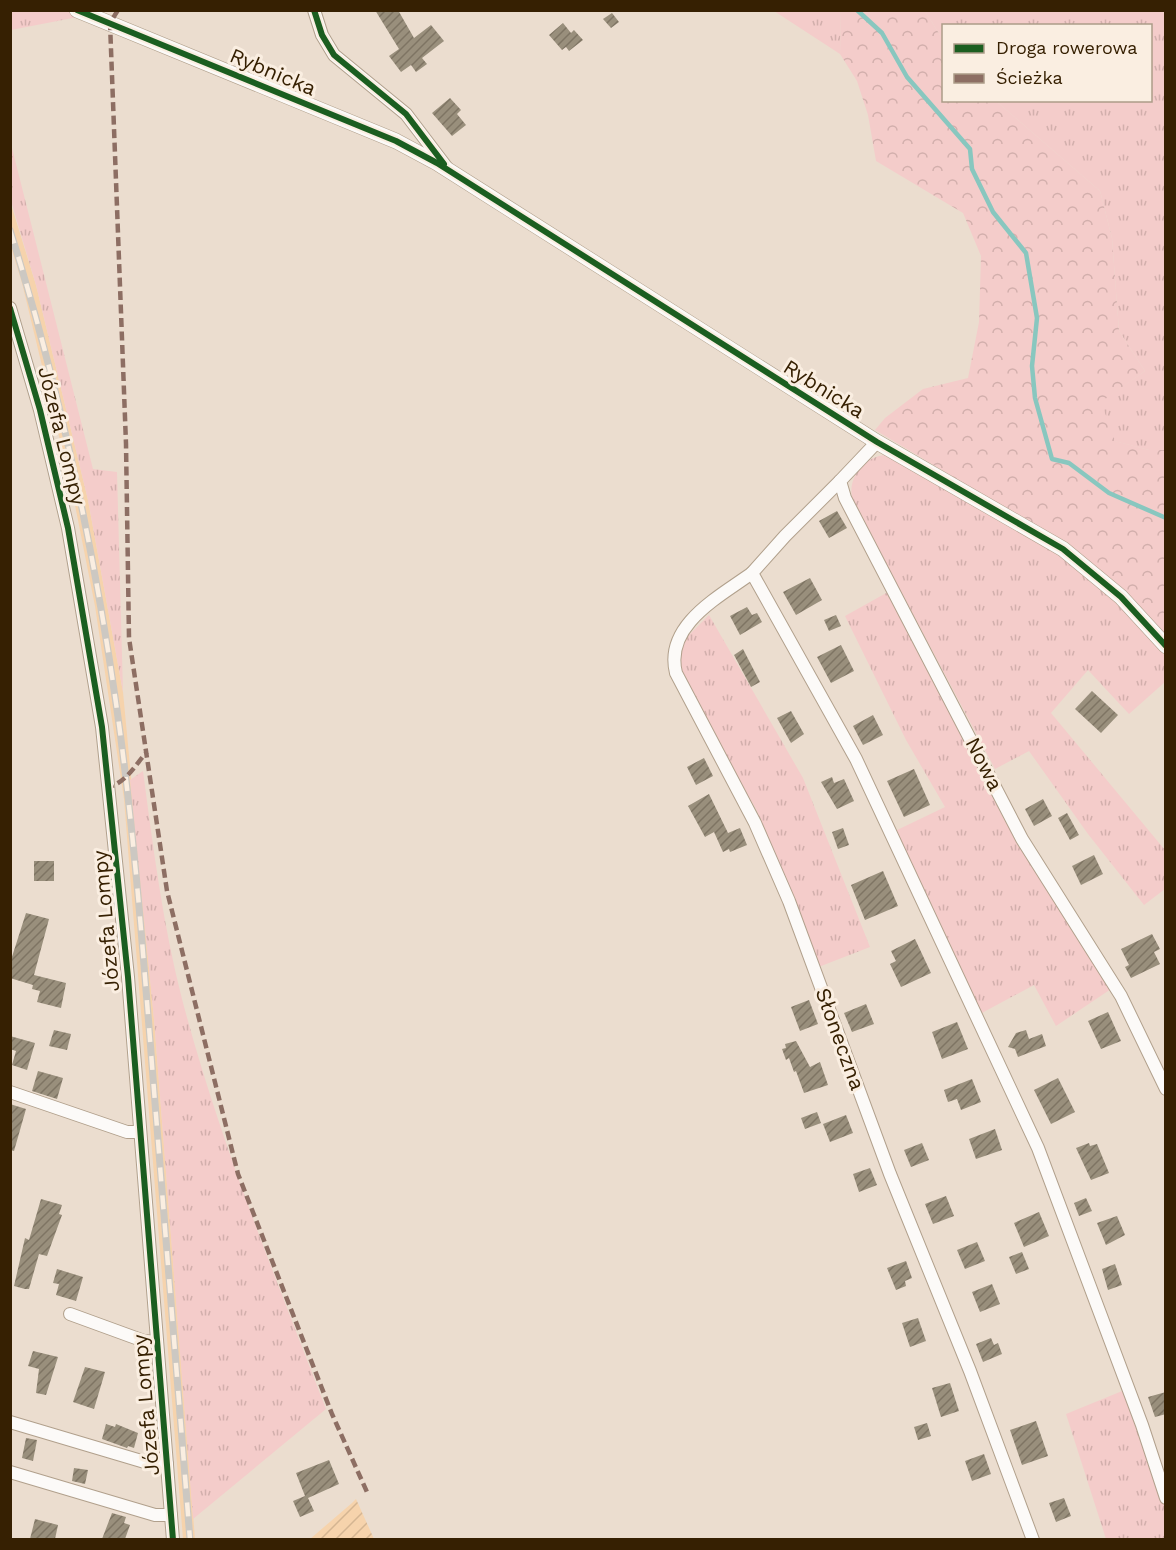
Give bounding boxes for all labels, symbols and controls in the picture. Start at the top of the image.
legend [942,24,1152,102]
text: Droga rowerowa [996,37,1138,58]
street label: Rybnicka [226,42,320,101]
text: Ścieżka [996,67,1063,88]
street label: Rybnicka [779,354,870,423]
street label: Józefa Lompy [33,364,92,508]
street label: Nowa [960,733,1009,795]
street label: Józefa Lompy [87,849,124,993]
street label: Słoneczna [810,984,871,1093]
street label: Józefa Lompy [127,1333,164,1477]

